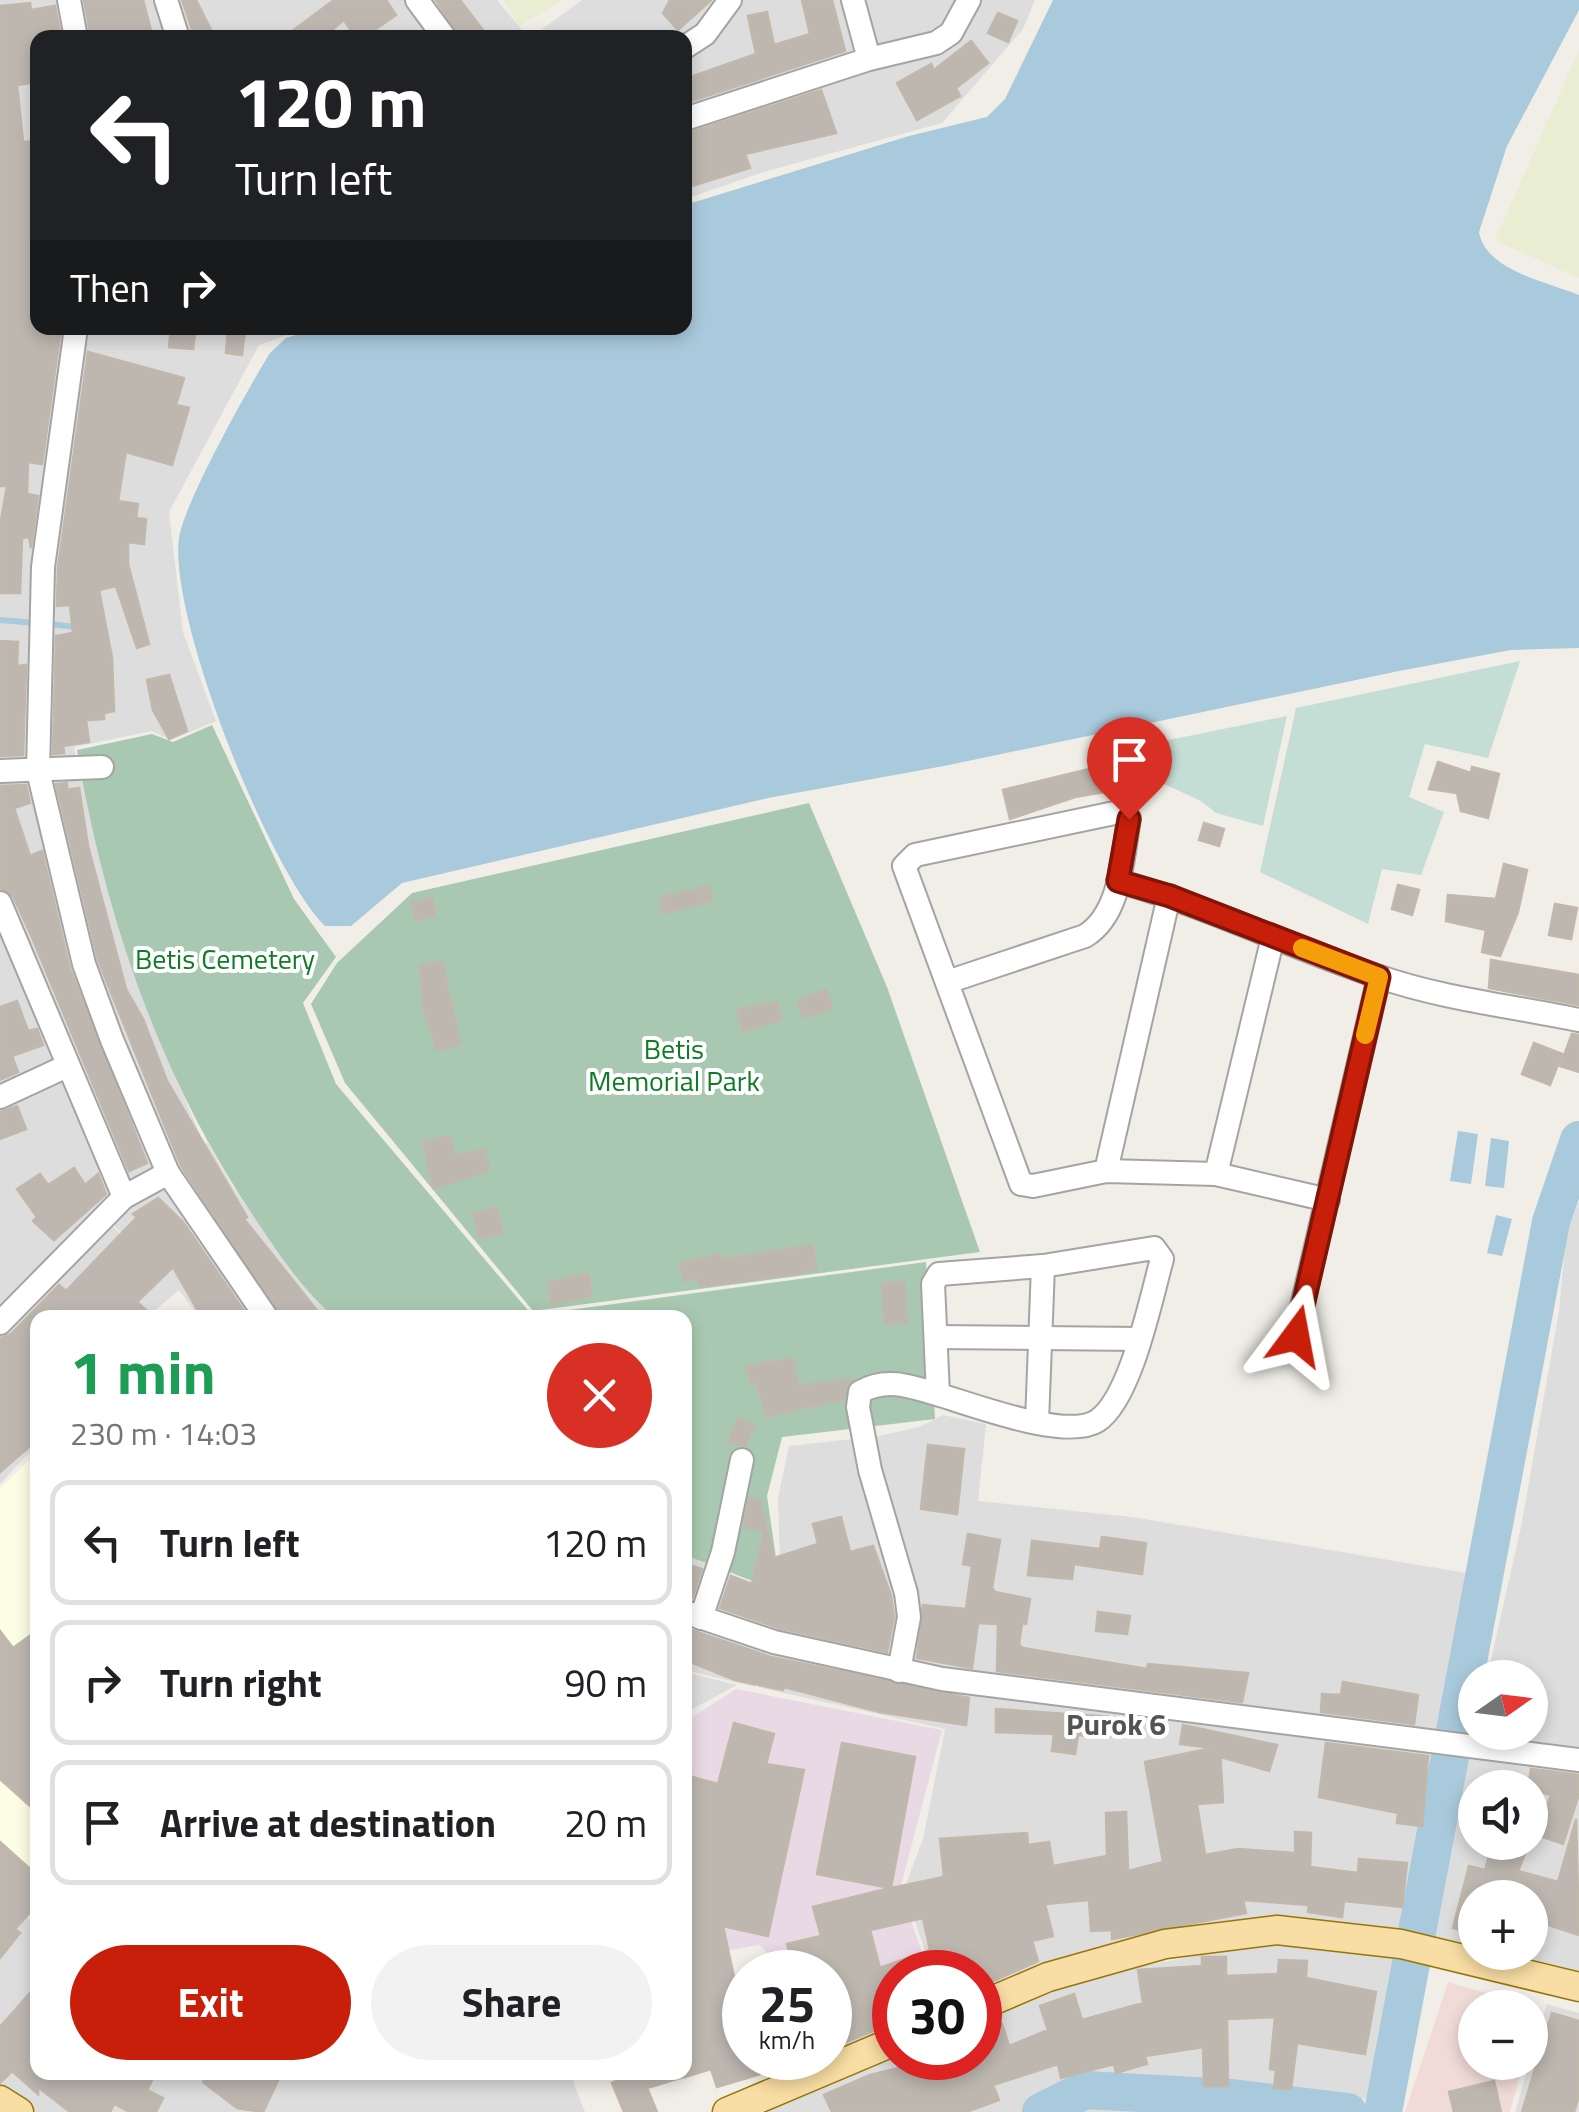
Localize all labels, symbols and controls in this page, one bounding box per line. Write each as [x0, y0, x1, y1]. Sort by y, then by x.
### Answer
text: 120 m [235, 48, 427, 154]
icon: left [70, 70, 200, 200]
text: Turn left [235, 144, 392, 212]
text: Then [70, 259, 150, 317]
icon: right [170, 260, 225, 315]
pin [1087, 717, 1172, 820]
icon: arrive [1102, 732, 1157, 787]
park label: Betis Cemetery [135, 937, 315, 980]
park label: Betis Memorial Park [588, 1027, 760, 1102]
position arrow [1244, 1284, 1348, 1388]
text: 1 min [70, 1326, 216, 1417]
button: close [547, 1343, 652, 1448]
text: 230 m · 14:03 [70, 1409, 257, 1457]
text: Turn left [160, 1514, 300, 1572]
text: 120 m [543, 1514, 647, 1572]
icon: left [75, 1515, 130, 1570]
text: Turn right [160, 1654, 322, 1712]
text: 90 m [564, 1654, 647, 1712]
icon: right [75, 1655, 130, 1710]
north arrow [1458, 1660, 1548, 1750]
map controls [1458, 1660, 1548, 2080]
district label: Purok 6 [1066, 1701, 1166, 1747]
button: sound [1458, 1770, 1548, 1860]
text: Arrive at destination [160, 1794, 496, 1852]
text: 20 m [564, 1794, 647, 1852]
icon: arrive [75, 1795, 130, 1850]
button: + [1458, 1880, 1548, 1970]
button: Exit [70, 1945, 351, 2060]
button: Share [371, 1945, 652, 2060]
speed limit sign: 30 [872, 1950, 1002, 2080]
text: 25 [759, 1965, 815, 2041]
button: − [1458, 1990, 1548, 2080]
text: km/h [759, 2021, 815, 2059]

